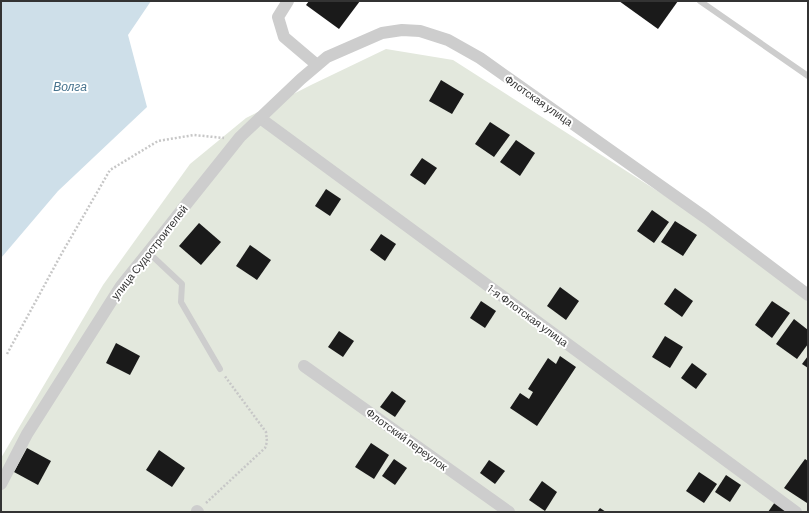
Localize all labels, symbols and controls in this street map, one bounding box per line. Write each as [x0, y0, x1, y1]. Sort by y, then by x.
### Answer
street label: Флотская улица [502, 72, 576, 129]
water label: Волга [53, 79, 87, 93]
street label: улица Судостроителей [108, 202, 190, 302]
street label: 1-я Флотская улица [485, 281, 572, 349]
street label: Флотский переулок [364, 405, 450, 473]

